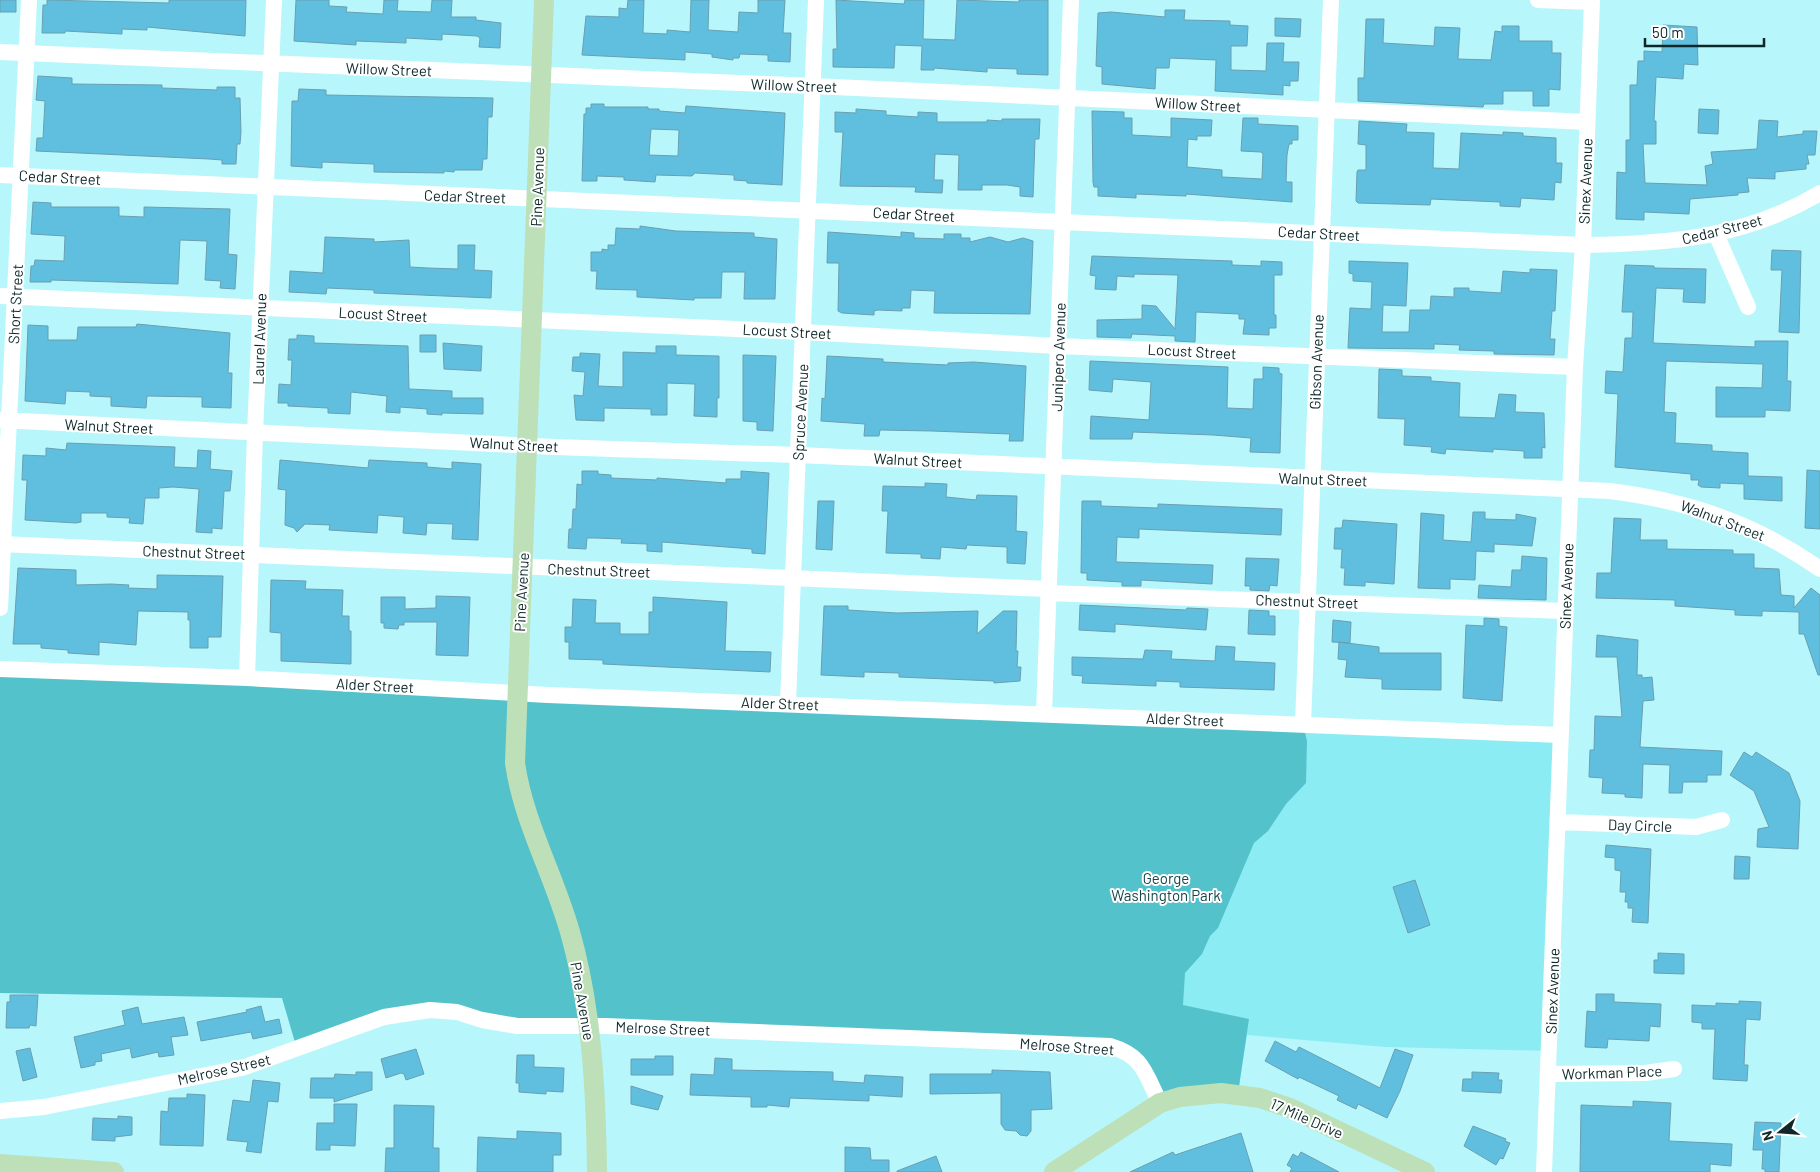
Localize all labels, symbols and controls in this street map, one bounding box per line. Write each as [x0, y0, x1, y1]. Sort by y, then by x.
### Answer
scale bar [1645, 15, 1764, 47]
text: 50 m [1652, 23, 1684, 41]
street label: Willow Street [345, 58, 433, 80]
street label: Willow Street [750, 74, 838, 96]
street label: Willow Street [1154, 93, 1242, 115]
street label: Sinex Avenue [1575, 138, 1595, 224]
street label: Pine Avenue [527, 147, 547, 227]
street label: Cedar Street [18, 166, 102, 188]
street label: Cedar Street [424, 186, 506, 206]
street label: Cedar Street [872, 203, 956, 225]
street label: Cedar Street [1680, 210, 1764, 248]
street label: Cedar Street [1277, 222, 1361, 244]
street label: Short Street [4, 264, 26, 344]
street label: Laurel Avenue [248, 293, 270, 385]
street label: Junipero Avenue [1047, 302, 1069, 412]
street label: Locust Street [338, 303, 428, 325]
street label: Gibson Avenue [1305, 314, 1327, 410]
street label: Locust Street [742, 320, 832, 342]
street label: Locust Street [1147, 340, 1237, 362]
street label: Spruce Avenue [788, 363, 812, 461]
street label: Walnut Street [64, 415, 154, 437]
street label: Walnut Street [469, 433, 559, 455]
street label: Walnut Street [873, 449, 963, 471]
street label: Walnut Street [1278, 468, 1368, 490]
street label: Walnut Street [1678, 496, 1768, 544]
street label: Chestnut Street [142, 541, 246, 563]
street label: Sinex Avenue [1556, 543, 1576, 629]
street label: Pine Avenue [510, 552, 532, 632]
street label: Chestnut Street [547, 559, 651, 581]
street label: Chestnut Street [1255, 590, 1359, 612]
street label: Alder Street [336, 674, 414, 696]
street label: Alder Street [741, 693, 819, 713]
street label: Alder Street [1146, 709, 1224, 729]
street label: Day Circle [1608, 815, 1672, 835]
park label: George Washington Park [1111, 869, 1221, 904]
street label: Sinex Avenue [1542, 948, 1562, 1034]
street label: Pine Avenue [567, 960, 599, 1042]
street label: Melrose Street [615, 1017, 711, 1039]
street label: Melrose Street [1019, 1034, 1115, 1058]
street label: Melrose Street [176, 1050, 272, 1088]
street label: Workman Place [1561, 1061, 1663, 1083]
street label: 17 Mile Drive [1268, 1094, 1346, 1142]
north arrow [1755, 1107, 1805, 1157]
text: N [1758, 1129, 1777, 1143]

